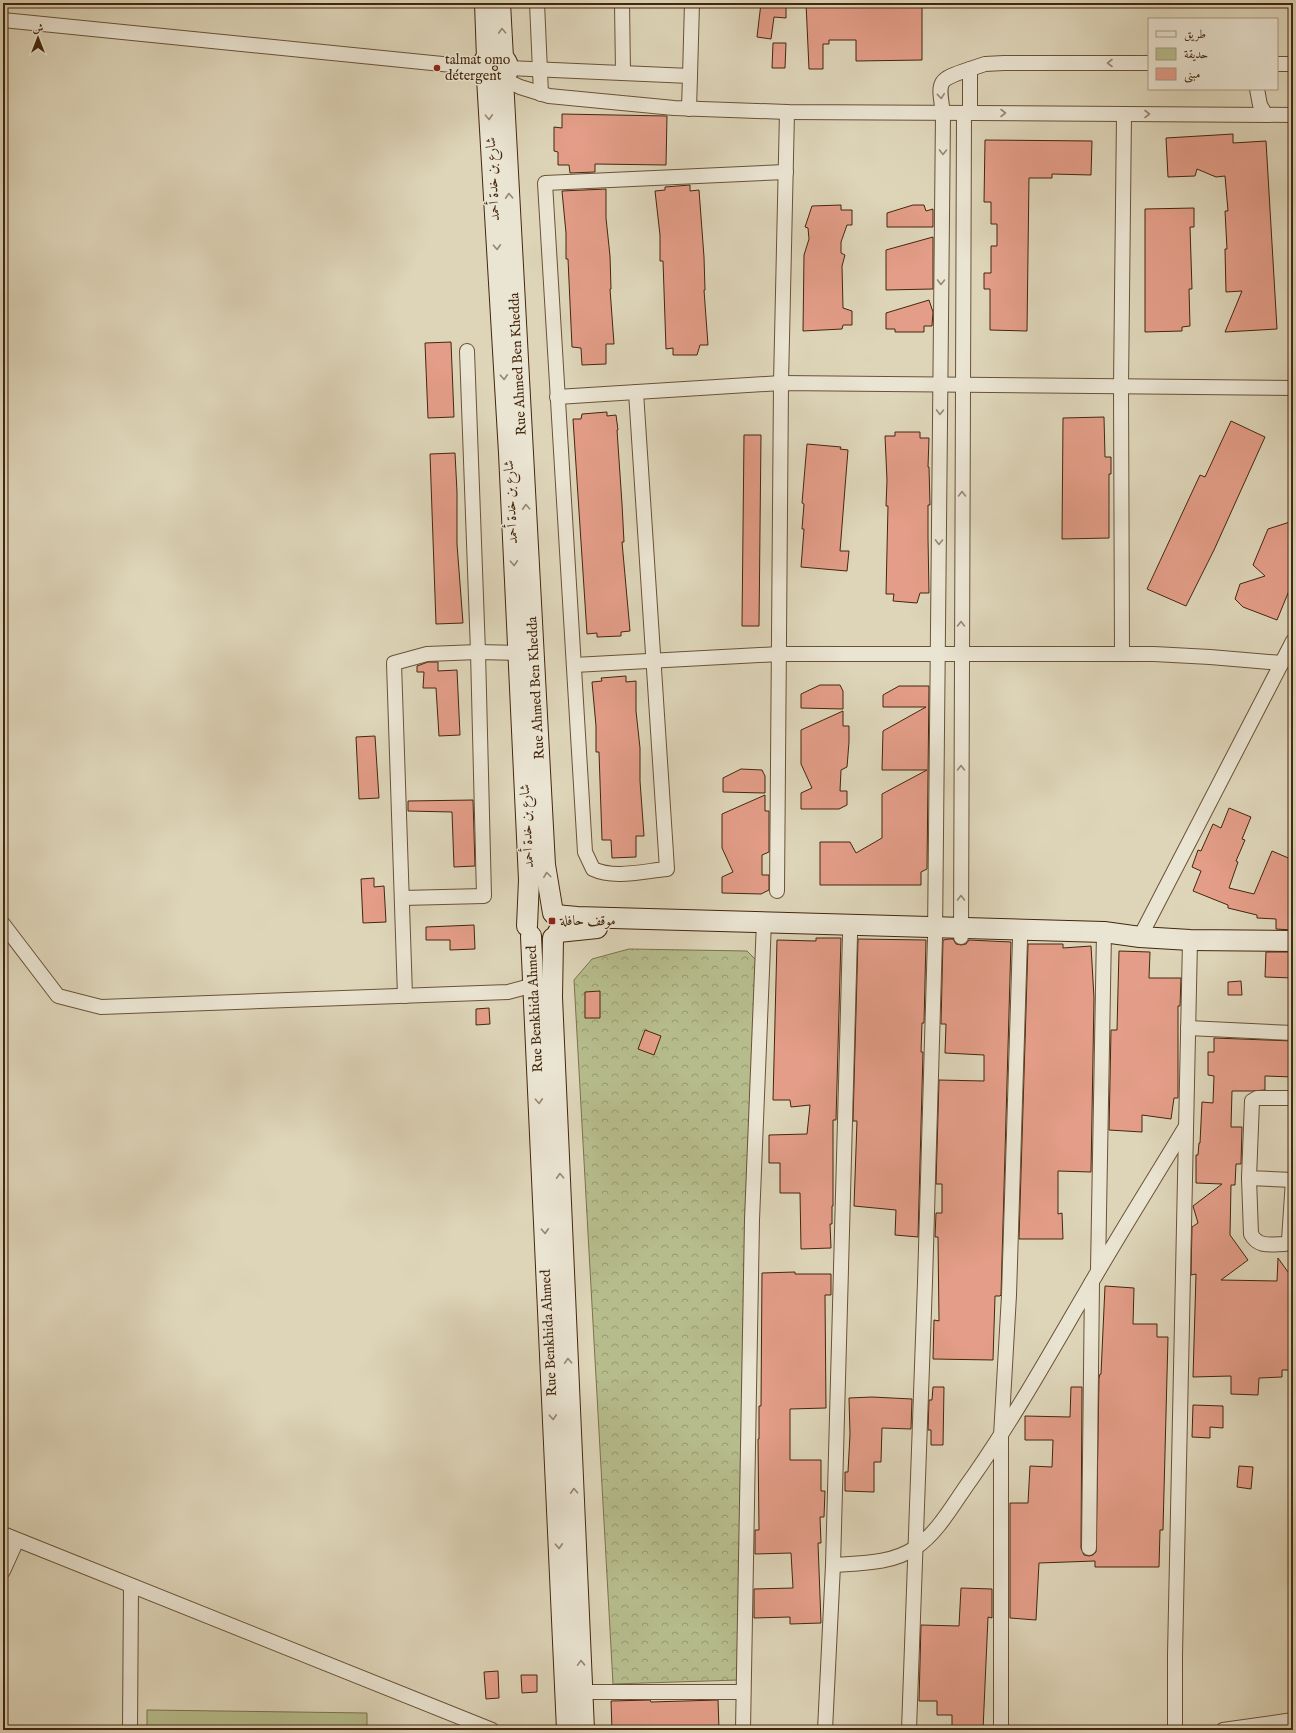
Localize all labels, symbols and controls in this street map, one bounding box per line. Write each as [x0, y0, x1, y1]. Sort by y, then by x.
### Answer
north arrow [18, 18, 58, 58]
legend [1148, 18, 1278, 90]
text: ش [33, 22, 44, 36]
text: طريق [1184, 27, 1206, 42]
one-way arrow [497, 28, 506, 34]
text: حديقة [1184, 47, 1208, 62]
place label: talmat omo détergent [445, 51, 511, 85]
one-way arrow [1107, 59, 1113, 67]
marker: talmat omo détergent [432, 63, 442, 73]
text: مبنى [1184, 67, 1200, 83]
one-way arrow [936, 93, 945, 99]
one-way arrow [1000, 109, 1006, 117]
one-way arrow [1144, 110, 1150, 119]
one-way arrow [485, 114, 493, 120]
street label: شارع بن خدة أحمد [480, 136, 506, 222]
one-way arrow [939, 149, 947, 155]
one-way arrow [505, 193, 513, 199]
one-way arrow [492, 244, 501, 250]
one-way arrow [937, 279, 945, 285]
street label: Rue Ahmed Ben Khedda [505, 291, 531, 436]
one-way arrow [500, 374, 509, 380]
one-way arrow [936, 409, 944, 415]
street label: شارع بن خدة أحمد [498, 459, 524, 545]
one-way arrow [958, 491, 966, 497]
one-way arrow [521, 504, 530, 510]
one-way arrow [935, 539, 943, 545]
one-way arrow [509, 560, 518, 566]
street label: Rue Ahmed Ben Khedda [523, 615, 549, 760]
one-way arrow [957, 621, 965, 627]
one-way arrow [957, 765, 965, 771]
street label: شارع بن خدة أحمد [514, 783, 540, 869]
one-way arrow [543, 872, 552, 878]
one-way arrow [956, 895, 965, 901]
place label: موقف حافلة [559, 912, 616, 930]
marker: موقف حافلة [547, 916, 557, 926]
street label: Rue Benkhida Ahmed [523, 944, 547, 1073]
one-way arrow [535, 1098, 543, 1104]
one-way arrow [556, 1173, 564, 1179]
one-way arrow [540, 1228, 549, 1234]
street label: Rue Benkhida Ahmed [537, 1268, 561, 1397]
one-way arrow [564, 1358, 572, 1364]
one-way arrow [549, 1414, 557, 1420]
one-way arrow [569, 1488, 578, 1494]
one-way arrow [554, 1543, 563, 1549]
one-way arrow [577, 1660, 585, 1666]

